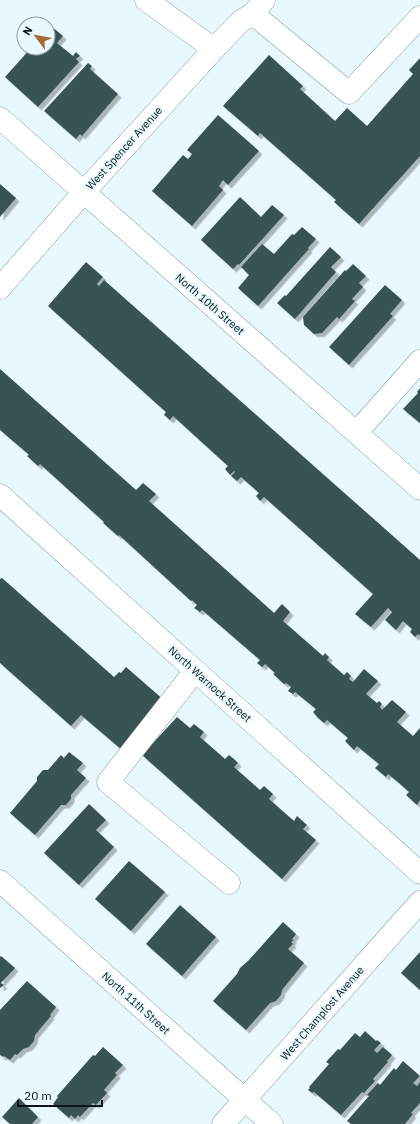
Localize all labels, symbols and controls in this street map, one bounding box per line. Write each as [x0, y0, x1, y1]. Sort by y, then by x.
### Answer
north arrow [16, 16, 56, 56]
text: N [19, 24, 36, 38]
street label: West Spencer Avenue [83, 103, 165, 193]
street label: North 10th Street [173, 270, 247, 338]
street label: North Warnock Street [166, 643, 254, 725]
street label: West Champlost Avenue [277, 963, 367, 1063]
street label: North 11th Street [99, 969, 173, 1037]
scale bar [18, 1082, 102, 1108]
text: 20 m [24, 1088, 52, 1103]

